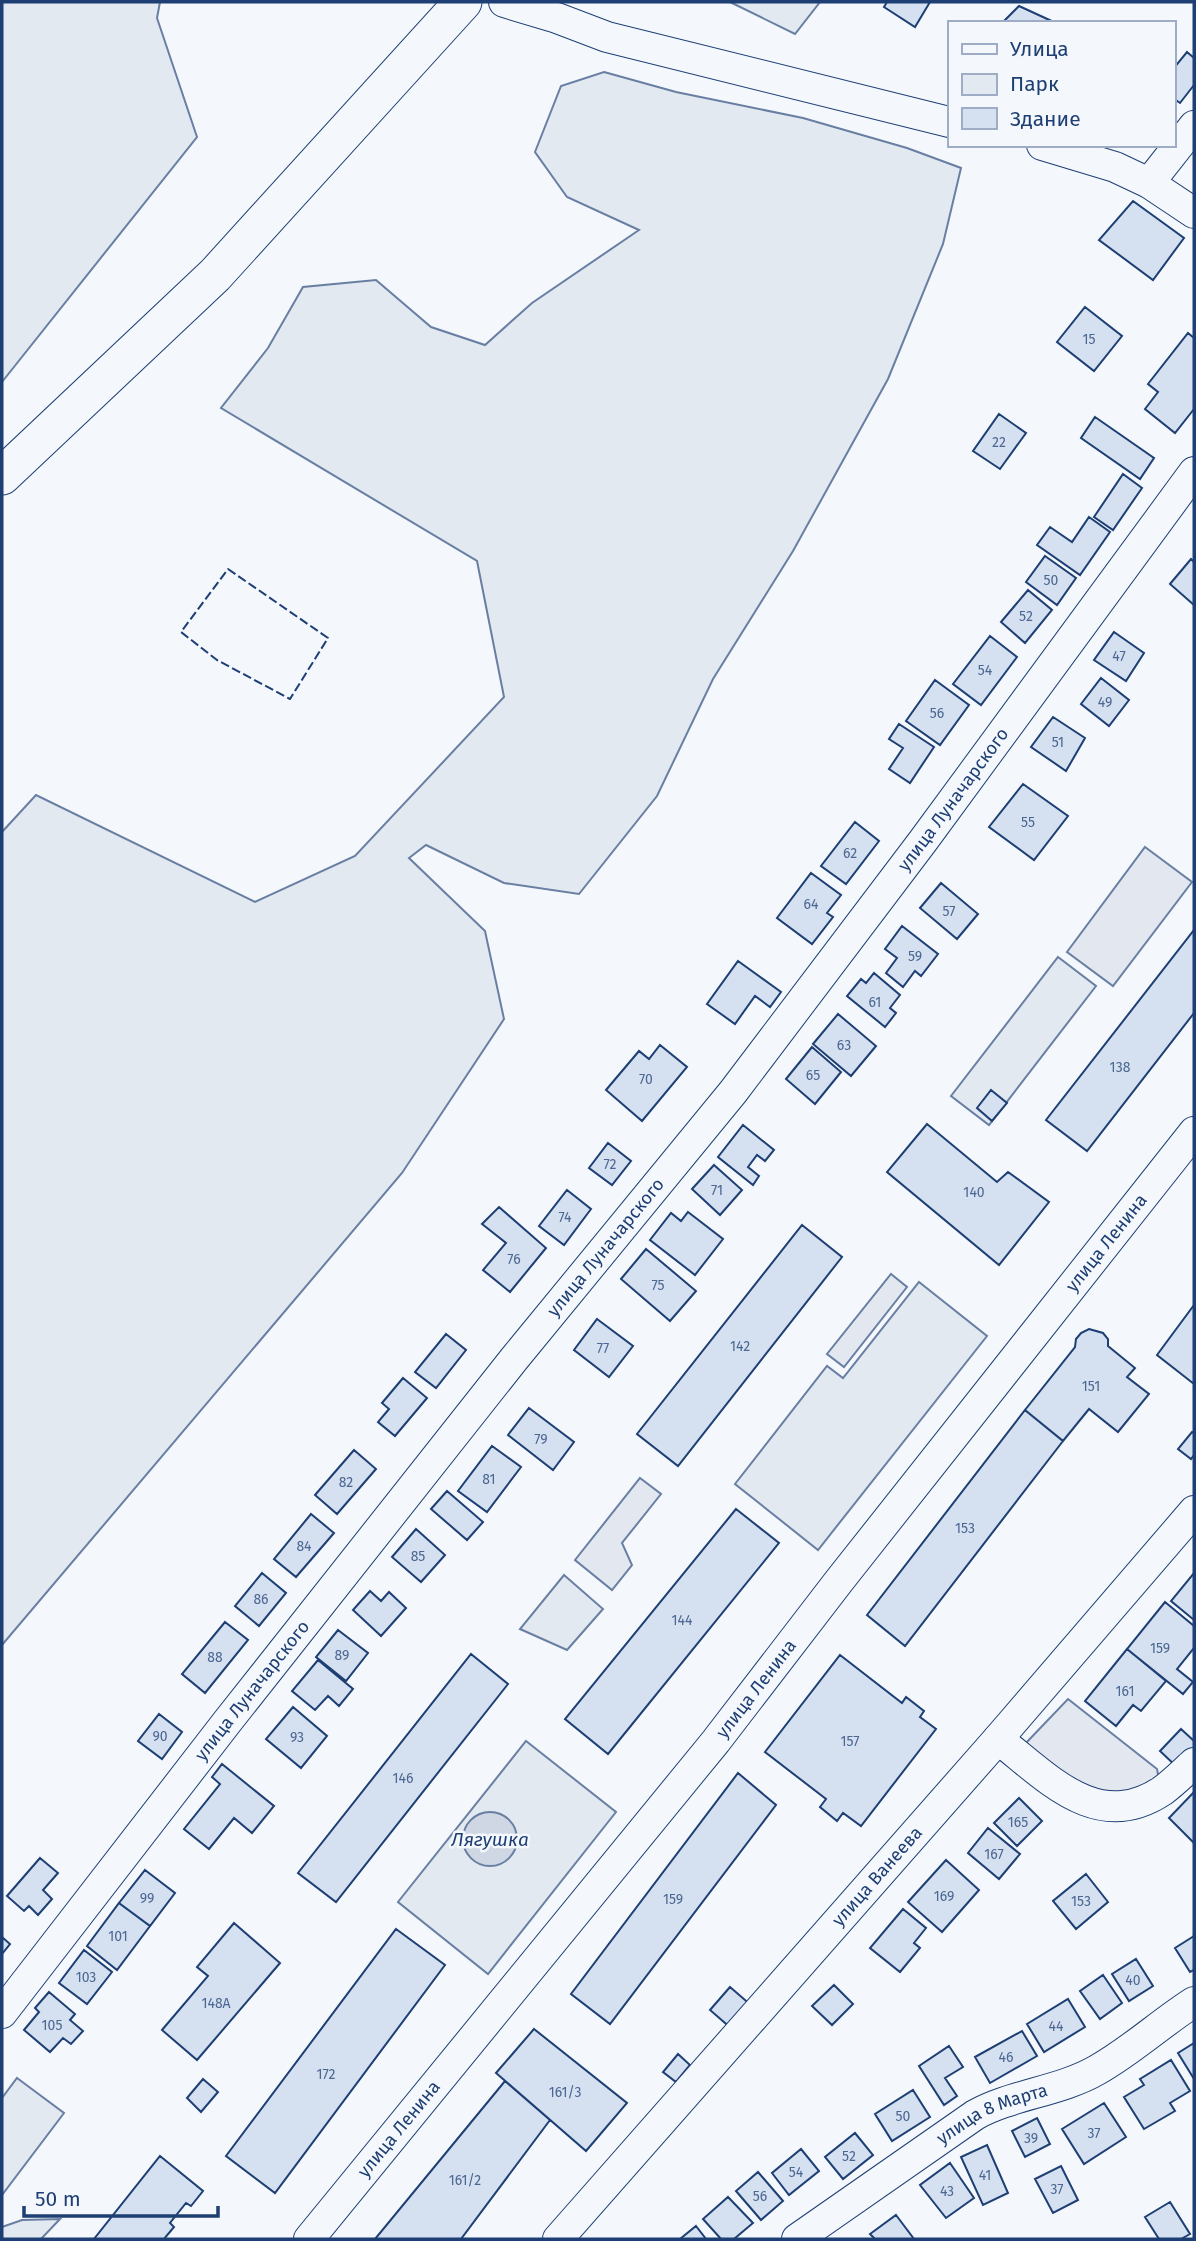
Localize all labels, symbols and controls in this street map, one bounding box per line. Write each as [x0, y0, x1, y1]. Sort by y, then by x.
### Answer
legend [948, 21, 1175, 147]
text: Улица [1010, 36, 1069, 62]
text: Парк [1010, 71, 1059, 97]
text: Здание [1010, 106, 1081, 132]
house number: 15 [1082, 331, 1096, 348]
house number: 22 [992, 434, 1006, 451]
house number: 50 [1044, 572, 1059, 589]
house number: 52 [1019, 608, 1033, 625]
house number: 47 [1112, 648, 1126, 665]
house number: 54 [978, 662, 993, 679]
house number: 49 [1098, 694, 1112, 711]
house number: 56 [930, 705, 944, 722]
street label: улица Луначарского [893, 724, 1013, 876]
house number: 51 [1052, 734, 1064, 751]
house number: 55 [1021, 814, 1035, 831]
house number: 62 [843, 845, 857, 862]
house number: 64 [804, 896, 819, 913]
house number: 57 [943, 903, 955, 920]
house number: 59 [908, 948, 922, 965]
house number: 61 [869, 994, 881, 1011]
house number: 63 [837, 1037, 851, 1054]
house number: 138 [1110, 1059, 1131, 1076]
house number: 65 [806, 1067, 820, 1084]
house number: 70 [639, 1071, 653, 1088]
house number: 72 [604, 1156, 617, 1173]
street label: улица Луначарского [542, 1174, 669, 1321]
house number: 71 [711, 1182, 723, 1199]
house number: 140 [963, 1184, 985, 1201]
street label: улица Ленина [1061, 1190, 1152, 1296]
house number: 74 [558, 1209, 572, 1226]
house number: 76 [507, 1251, 521, 1268]
house number: 75 [651, 1277, 665, 1294]
house number: 142 [730, 1338, 750, 1355]
house number: 77 [597, 1340, 609, 1357]
house number: 151 [1082, 1378, 1100, 1395]
house number: 79 [534, 1431, 548, 1448]
house number: 81 [482, 1471, 496, 1488]
house number: 82 [339, 1474, 353, 1491]
house number: 153 [955, 1520, 975, 1537]
house number: 84 [296, 1538, 312, 1555]
house number: 85 [411, 1548, 425, 1565]
house number: 86 [253, 1591, 269, 1608]
house number: 144 [672, 1612, 693, 1629]
street label: улица Луначарского [190, 1616, 314, 1765]
street label: улица Ленина [711, 1635, 801, 1743]
house number: 159 [1150, 1640, 1170, 1657]
house number: 89 [335, 1647, 349, 1664]
house number: 88 [207, 1649, 223, 1666]
house number: 161 [1116, 1683, 1134, 1700]
house number: 90 [152, 1728, 168, 1745]
house number: 93 [290, 1729, 304, 1746]
house number: 157 [841, 1733, 859, 1750]
house number: 146 [393, 1770, 413, 1787]
house number: 165 [1008, 1814, 1028, 1831]
street label: улица Ванеева [827, 1822, 927, 1931]
water label: Лягушка [450, 1828, 529, 1851]
house number: 167 [984, 1846, 1004, 1863]
house number: 169 [934, 1888, 954, 1905]
house number: 99 [140, 1890, 154, 1907]
house number: 159 [663, 1891, 683, 1908]
house number: 153 [1071, 1893, 1091, 1910]
house number: 101 [108, 1928, 128, 1945]
house number: 103 [76, 1969, 96, 1986]
house number: 40 [1125, 1972, 1141, 1989]
house number: 148А [201, 1995, 231, 2012]
house number: 105 [42, 2017, 62, 2034]
house number: 44 [1049, 2018, 1064, 2035]
house number: 46 [999, 2049, 1013, 2066]
house number: 172 [317, 2066, 336, 2083]
street label: улица Ленина [353, 2076, 445, 2182]
street label: улица 8 Марта [932, 2079, 1050, 2149]
house number: 161/3 [549, 2084, 581, 2101]
house number: 50 [896, 2108, 911, 2125]
house number: 37 [1087, 2125, 1101, 2142]
house number: 39 [1024, 2130, 1038, 2147]
house number: 52 [842, 2148, 856, 2165]
house number: 54 [789, 2164, 804, 2181]
house number: 41 [979, 2167, 991, 2184]
house number: 161/2 [449, 2172, 481, 2189]
scale bar [24, 2174, 219, 2218]
house number: 37 [1050, 2181, 1064, 2198]
house number: 43 [940, 2183, 954, 2200]
text: 50 m [35, 2186, 81, 2212]
house number: 56 [753, 2188, 767, 2205]

